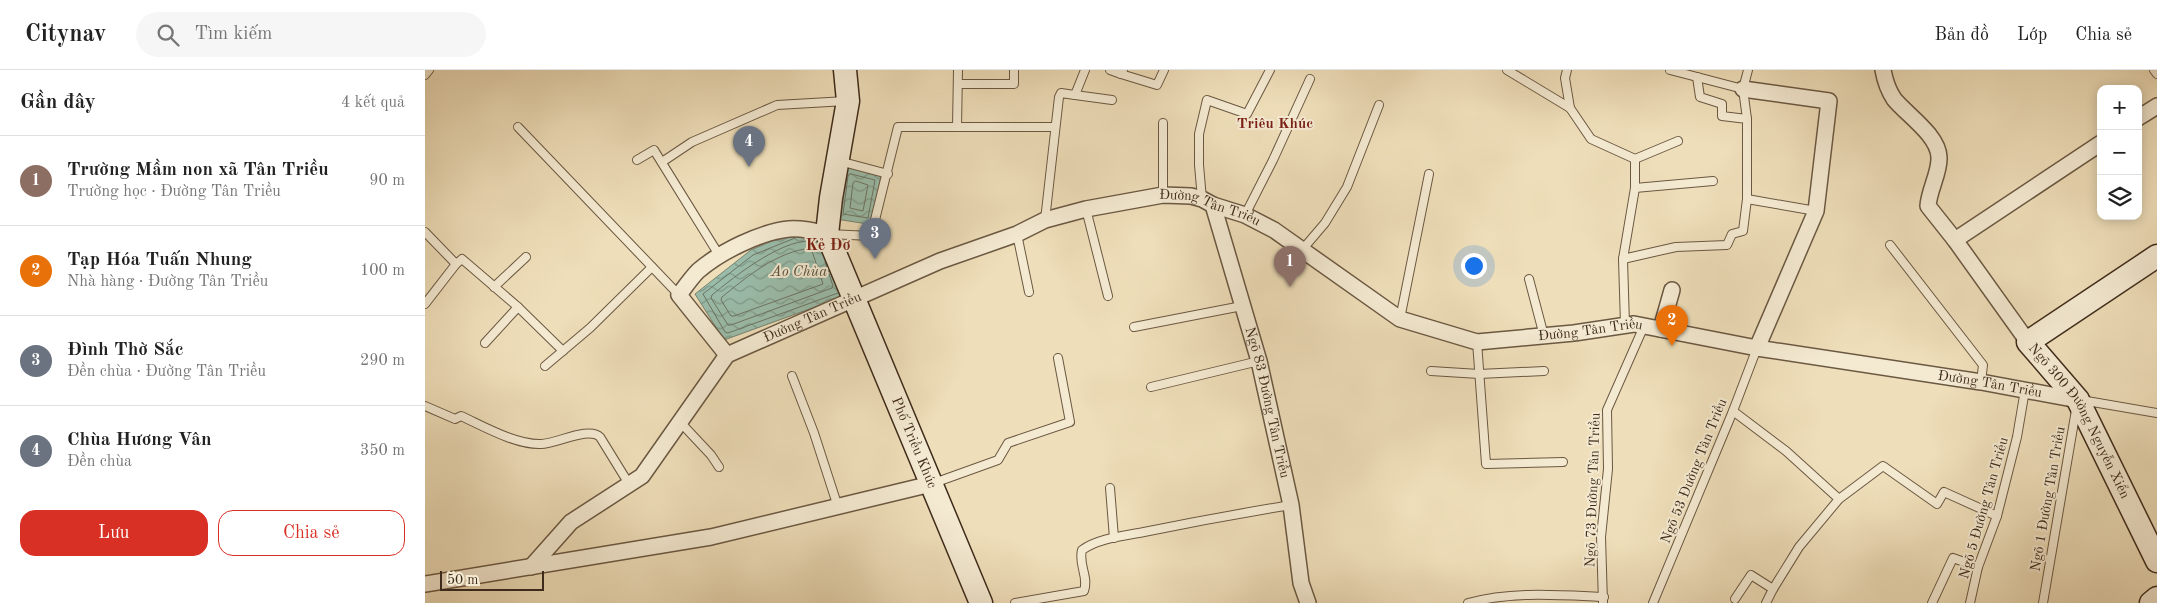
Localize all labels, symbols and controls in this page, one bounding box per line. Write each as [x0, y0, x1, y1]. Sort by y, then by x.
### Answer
search box [136, 12, 486, 57]
icon: search [154, 21, 182, 49]
text: Citynav [25, 23, 106, 47]
text: Tìm kiếm [194, 25, 272, 44]
text: Bản đồ [1935, 26, 1989, 44]
text: Lớp [2017, 26, 2047, 44]
text: Chia sẻ [2075, 26, 2132, 44]
map controls [2097, 85, 2142, 220]
button: + [2097, 85, 2142, 130]
text: Gần đây [20, 92, 96, 113]
text: 4 kết quả [341, 95, 405, 111]
district label: Triêu Khúc [1237, 117, 1313, 132]
pin: 4 [733, 126, 765, 167]
button: − [2097, 130, 2142, 175]
text: Trường Mầm non xã Tân Triều [67, 161, 329, 180]
text: 1 [31, 173, 41, 189]
text: 90 m [369, 173, 405, 189]
button: layers [2097, 175, 2142, 220]
text: Trường học · Đường Tân Triều [67, 184, 281, 200]
street label: Đường Tân Triều [1159, 188, 1263, 229]
pin: 3 [859, 218, 891, 259]
district label: Kẻ Đơ [806, 238, 851, 254]
pin: 1 [1274, 246, 1306, 287]
text: Tạp Hóa Tuấn Nhung [67, 251, 252, 270]
your location [1461, 253, 1487, 279]
text: 2 [31, 263, 41, 279]
text: 100 m [360, 263, 405, 279]
water label: Ao Chùa [770, 265, 827, 280]
text: Nhà hàng · Đường Tân Triều [67, 274, 268, 290]
street label: Đường Tân Triều [761, 289, 864, 345]
pin: 2 [1656, 305, 1688, 346]
street label: Đường Tân Triều [1537, 315, 1645, 343]
street label: Ngõ 83 Đường Tân Triều [1242, 325, 1292, 480]
text: Đình Thờ Sắc [67, 341, 184, 360]
street label: Ngõ 300 Đường Nguyễn Xiển [2026, 341, 2132, 501]
text: 3 [31, 353, 41, 369]
text: 290 m [360, 353, 405, 369]
text: Đền chùa · Đường Tân Triều [67, 364, 266, 380]
street label: Đường Tân Triều [1937, 369, 2044, 400]
street label: Phố Triều Khúc [889, 395, 939, 490]
street label: Ngõ 53 Đường Tân Triều [1657, 395, 1730, 545]
street label: Ngõ 73 Đường Tân Triều [1581, 412, 1603, 568]
street label: Ngõ 1 Đường Tân Triều [2026, 425, 2068, 572]
text: Chùa Hương Vân [67, 431, 212, 450]
street label: Ngõ 5 Đường Tân Triều [1955, 434, 2011, 580]
text: 4 [31, 443, 41, 459]
text: 350 m [360, 443, 405, 459]
text: Đền chùa [67, 454, 132, 470]
button: Lưu [20, 510, 208, 556]
button: Chia sẻ [218, 510, 405, 556]
scale bar [440, 568, 544, 591]
text: 50 m [447, 573, 478, 587]

